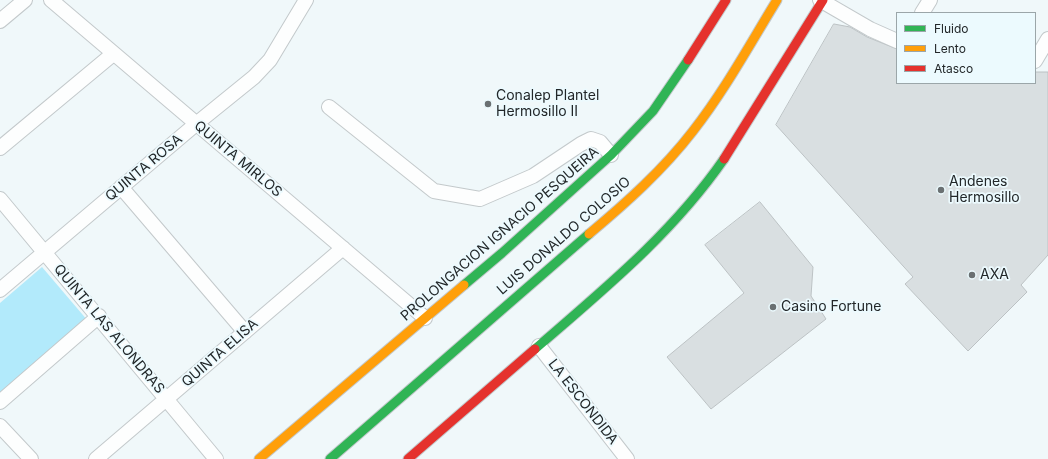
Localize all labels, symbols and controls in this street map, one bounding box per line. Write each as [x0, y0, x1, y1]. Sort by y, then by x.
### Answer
legend [896, 12, 1036, 84]
text: Fluido [934, 21, 969, 36]
text: Lento [934, 41, 966, 56]
text: Atasco [934, 61, 973, 76]
place label: Conalep Plantel Hermosillo II [496, 88, 599, 120]
marker: Conalep Plantel Hermosillo II [483, 99, 493, 109]
street label: QUINTA MIRLOS [191, 117, 285, 201]
street label: QUINTA ROSA [102, 131, 186, 205]
street label: PROLONGACION IGNACIO PESQUEIRA [398, 143, 602, 325]
street label: LUIS DONALDO COLOSIO [494, 173, 634, 299]
place label: Andenes Hermosillo [949, 174, 1020, 206]
marker: Andenes Hermosillo [936, 185, 946, 195]
street label: QUINTA LAS ALONDRAS [50, 261, 168, 397]
place label: AXA [980, 267, 1009, 283]
marker: AXA [967, 270, 977, 280]
place label: Casino Fortune [781, 299, 881, 315]
marker: Casino Fortune [768, 302, 778, 312]
street label: QUINTA ELISA [178, 315, 262, 391]
street label: LA ESCONDIDA [545, 356, 621, 448]

